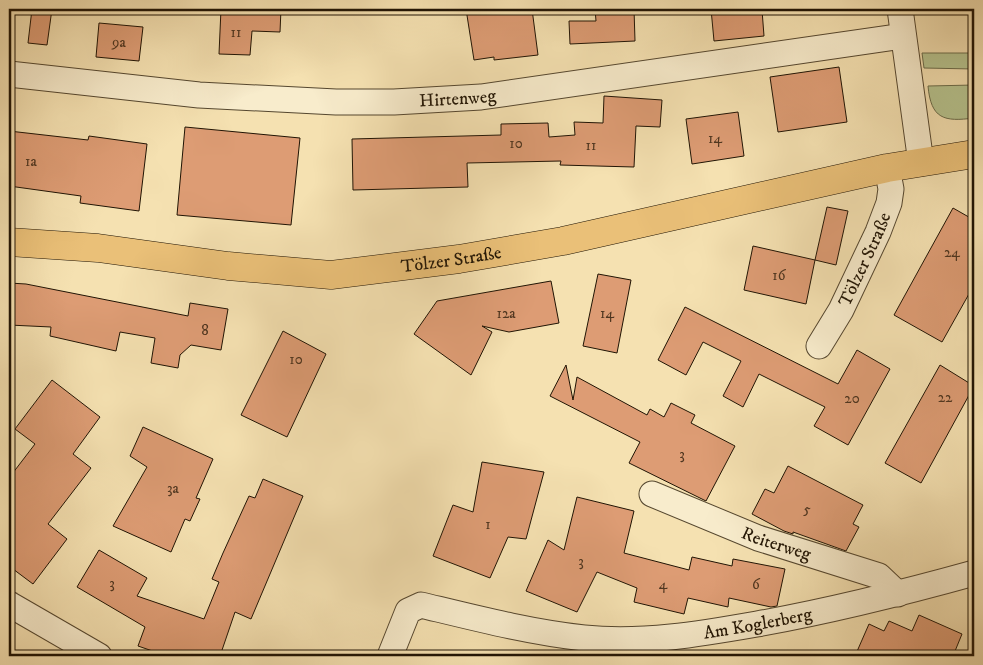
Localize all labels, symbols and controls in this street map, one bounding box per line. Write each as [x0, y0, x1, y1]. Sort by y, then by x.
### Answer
house number: 11 [230, 23, 242, 42]
house number: 9a [111, 33, 127, 52]
street label: Hirtenweg [419, 85, 498, 113]
house number: 14 [708, 129, 722, 148]
house number: 10 [509, 134, 523, 153]
house number: 11 [585, 136, 597, 155]
house number: 1a [25, 152, 38, 171]
street label: Tölzer Straße [834, 210, 896, 310]
street label: Tölzer Straße [400, 242, 503, 278]
house number: 24 [944, 243, 960, 262]
house number: 16 [772, 266, 787, 285]
house number: 12a [496, 304, 516, 323]
house number: 14 [600, 304, 614, 323]
house number: 8 [201, 321, 209, 340]
house number: 10 [289, 350, 303, 369]
house number: 22 [938, 388, 953, 407]
house number: 20 [844, 389, 860, 408]
house number: 3 [679, 445, 685, 464]
house number: 3a [167, 479, 180, 498]
house number: 5 [803, 500, 811, 519]
house number: 1 [485, 515, 491, 534]
street label: Reiterweg [738, 522, 814, 566]
house number: 3 [578, 552, 584, 571]
house number: 3 [109, 574, 115, 593]
house number: 4 [659, 575, 668, 594]
house number: 6 [752, 575, 761, 594]
street label: Am Koglerberg [702, 604, 814, 645]

